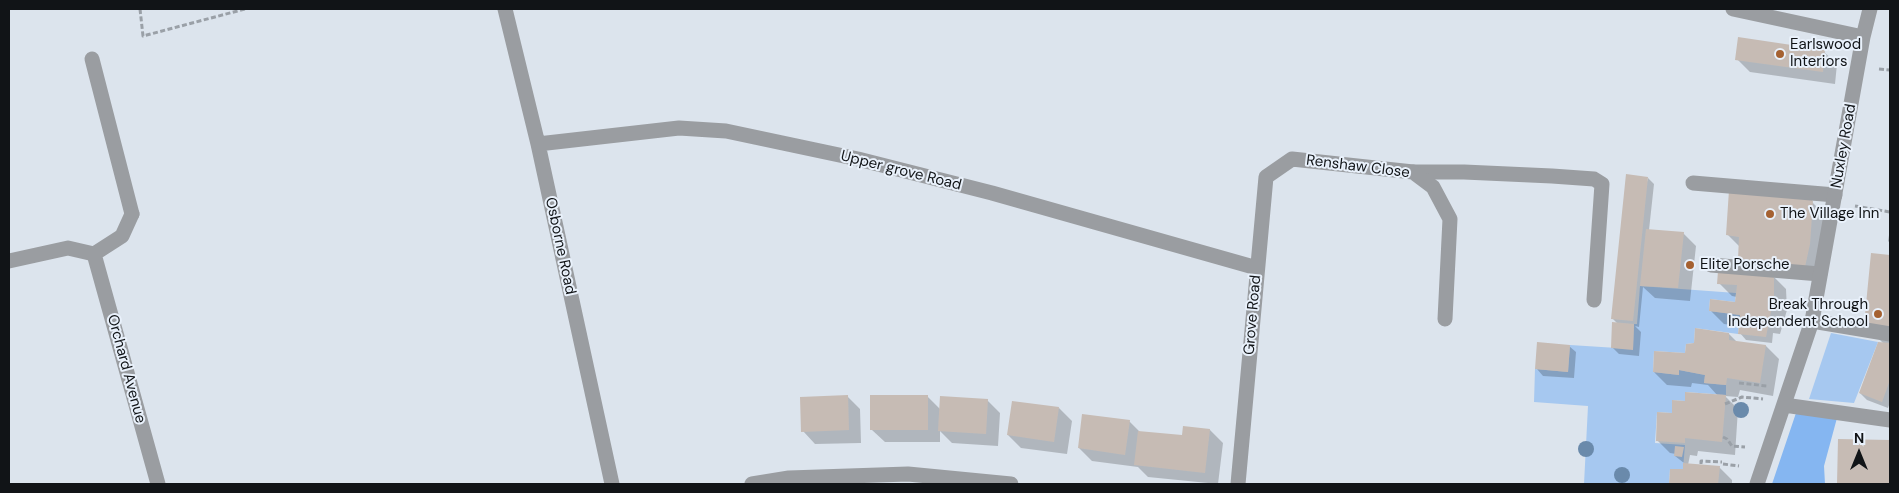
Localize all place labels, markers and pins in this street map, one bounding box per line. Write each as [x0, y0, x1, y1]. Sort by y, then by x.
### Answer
place label: Earlswood Interiors [1790, 36, 1861, 71]
marker: Earlswood Interiors [1774, 48, 1786, 60]
place label: The Village Inn [1780, 205, 1879, 223]
marker: The Village Inn [1764, 208, 1776, 220]
place label: Elite Porsche [1700, 256, 1790, 274]
marker: Elite Porsche [1684, 259, 1696, 271]
place label: Break Through Independent School [1728, 296, 1868, 331]
marker: Break Through Independent School [1872, 308, 1884, 320]

